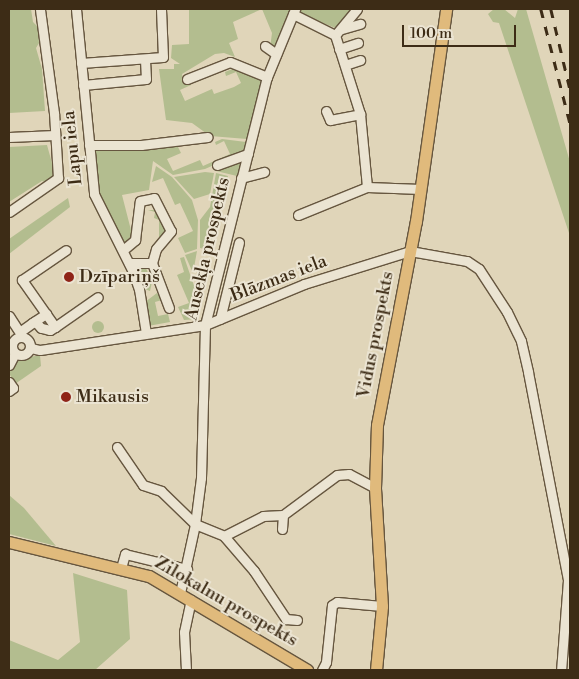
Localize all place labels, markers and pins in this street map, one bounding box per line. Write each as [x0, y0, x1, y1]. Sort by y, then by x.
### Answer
place label: Dzīpariņš [79, 266, 160, 288]
marker: Dzīpariņš [63, 271, 75, 283]
place label: Mikausis [76, 386, 149, 408]
marker: Mikausis [60, 391, 72, 403]

